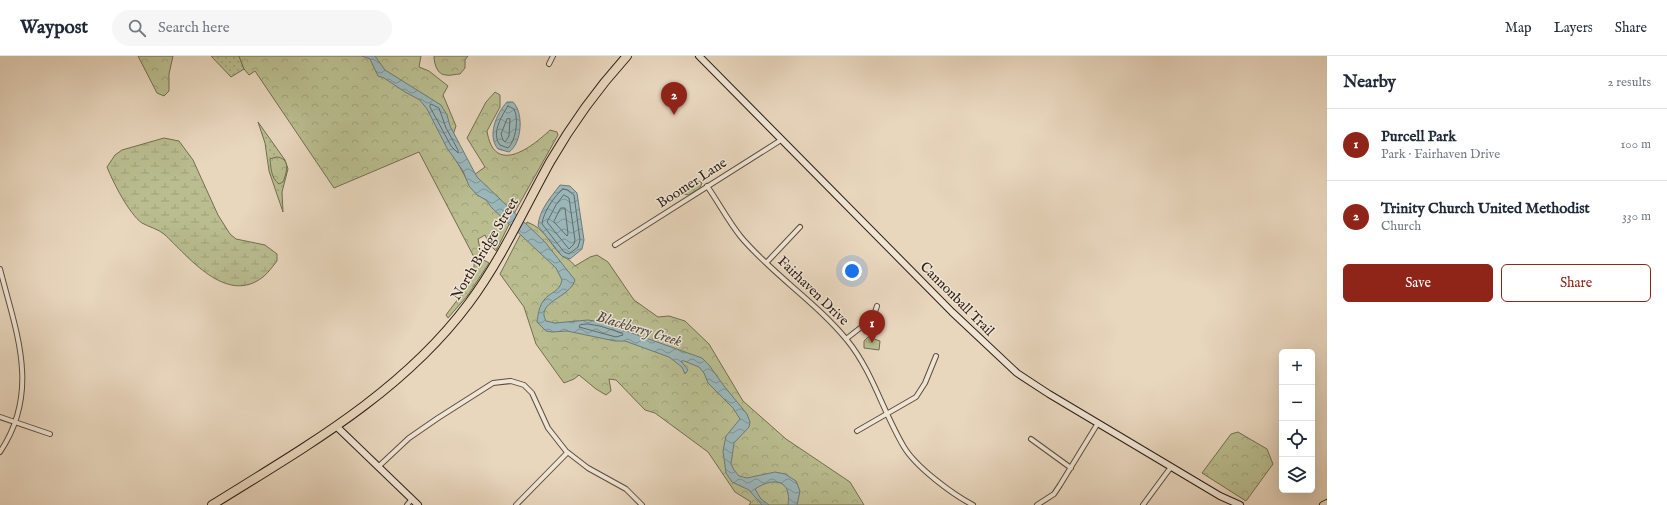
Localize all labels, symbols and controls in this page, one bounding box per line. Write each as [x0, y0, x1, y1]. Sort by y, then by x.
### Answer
search box [112, 10, 392, 46]
text: Waypost [20, 16, 88, 40]
icon: search [126, 17, 148, 39]
text: Search here [158, 18, 230, 37]
text: Map [1505, 19, 1532, 37]
text: Layers [1554, 19, 1593, 37]
text: Share [1615, 19, 1647, 37]
text: Nearby [1343, 72, 1396, 93]
text: 2 results [1607, 74, 1651, 91]
pin: 2 [661, 82, 687, 115]
text: Purcell Park [1381, 127, 1456, 146]
text: 1 [1354, 136, 1358, 153]
text: 100 m [1621, 136, 1651, 153]
text: Park · Fairhaven Drive [1381, 146, 1500, 163]
street label: Boomer Lane [654, 153, 731, 212]
street label: North Bridge Street [447, 194, 523, 304]
text: Trinity Church United Methodist [1381, 199, 1590, 218]
text: 2 [1353, 208, 1359, 225]
text: 330 m [1622, 208, 1651, 225]
text: Church [1381, 218, 1421, 235]
street label: Fairhaven Drive [773, 252, 853, 330]
street label: Cannonball Trail [916, 258, 998, 340]
your location [842, 261, 862, 281]
button: Save [1343, 264, 1493, 302]
button: Share [1501, 264, 1651, 302]
water label: Blackberry Creek [594, 307, 684, 351]
pin: 1 [859, 310, 885, 343]
map controls [1279, 349, 1315, 493]
button: + [1279, 349, 1315, 385]
button: − [1279, 385, 1315, 421]
button: locate [1279, 421, 1315, 457]
button: layers [1279, 457, 1315, 493]

